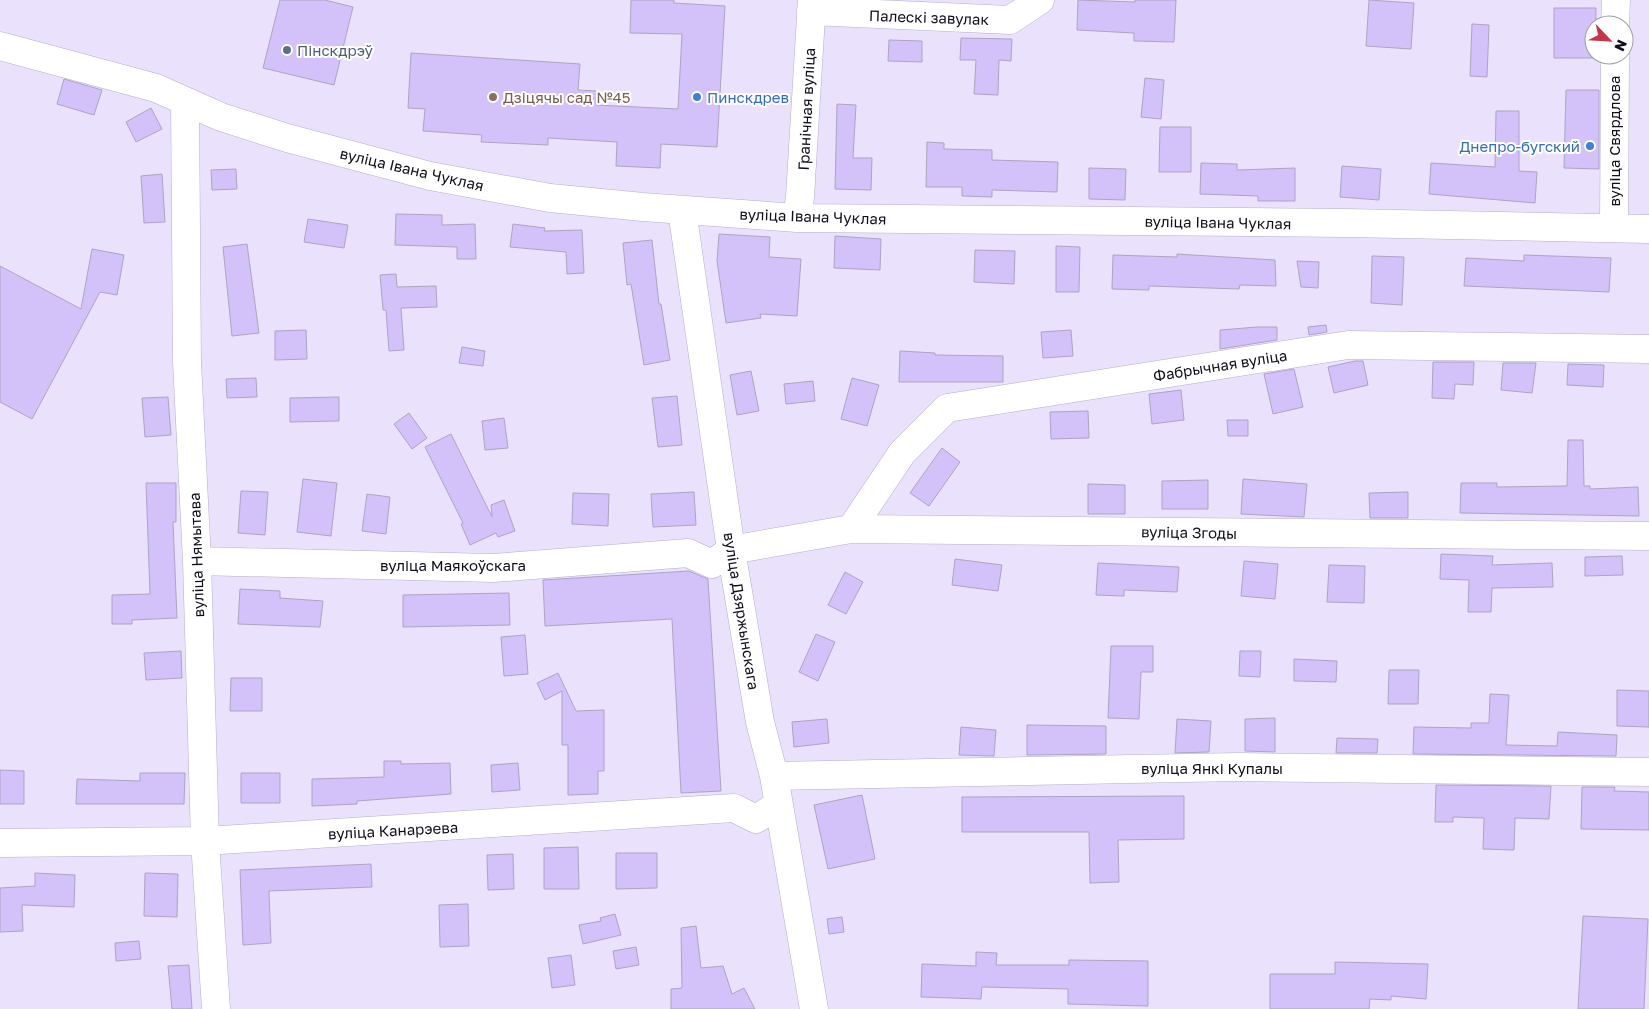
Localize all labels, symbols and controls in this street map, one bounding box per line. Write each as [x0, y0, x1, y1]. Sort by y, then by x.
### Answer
street label: Палескі завулак [869, 6, 990, 28]
north arrow [1584, 15, 1634, 65]
text: N [1611, 37, 1631, 54]
place label: Пінскдрэў [297, 41, 374, 59]
marker: Пінскдрэў [281, 44, 293, 56]
street label: Гранічная вуліца [794, 47, 818, 171]
street label: вуліца Свярдлова [1605, 75, 1623, 207]
place label: Дзіцячы сад №45 [503, 88, 630, 106]
place label: Пинскдрев [707, 88, 789, 106]
marker: Дзіцячы сад №45 [487, 91, 499, 103]
marker: Пинскдрев [691, 91, 703, 103]
place label: Днепро-бугский [1459, 137, 1580, 155]
marker: Днепро-бугский [1584, 140, 1596, 152]
street label: вуліца Івана Чуклая [338, 144, 486, 194]
street label: вуліца Івана Чуклая [739, 204, 887, 228]
street label: вуліца Івана Чуклая [1144, 212, 1292, 232]
street label: Фабрычная вуліца [1152, 345, 1288, 385]
street label: вуліца Нямытава [185, 492, 207, 618]
street label: вуліца Згоды [1141, 522, 1237, 542]
street label: вуліца Дзяржынскага [721, 531, 763, 691]
street label: вуліца Маякоўскага [380, 556, 526, 574]
street label: вуліца Янкі Купалы [1141, 759, 1283, 777]
street label: вуліца Канарэева [327, 818, 459, 842]

